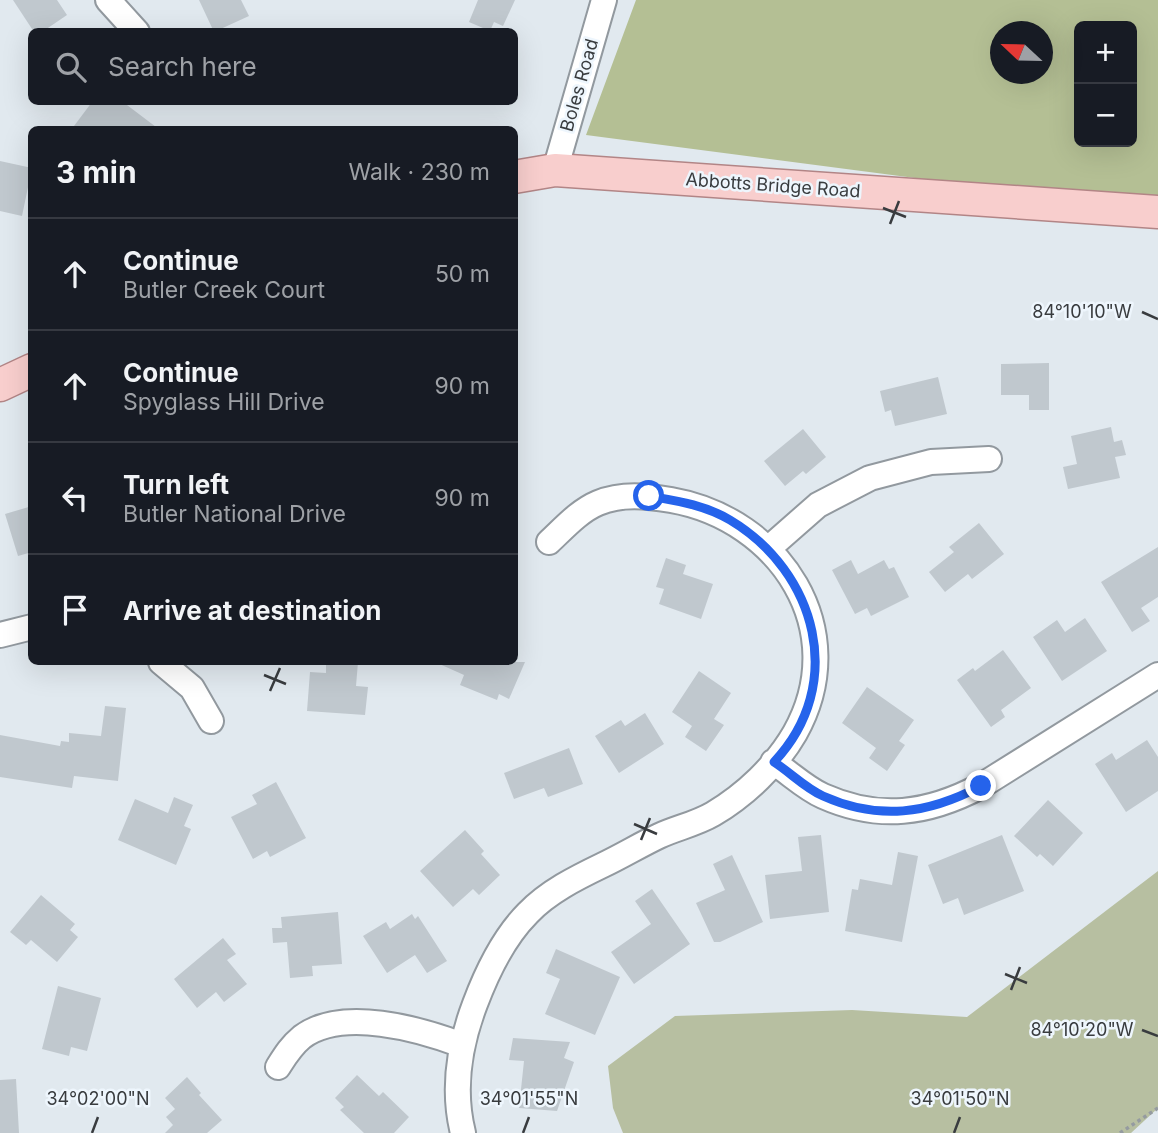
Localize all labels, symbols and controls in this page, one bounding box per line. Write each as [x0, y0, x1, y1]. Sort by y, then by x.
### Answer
north arrow [990, 21, 1053, 84]
map controls [1074, 21, 1137, 147]
button: + [1074, 21, 1137, 84]
search box [28, 28, 518, 105]
street label: Boles Road [556, 36, 602, 134]
icon: search [52, 48, 90, 86]
text: Search here [108, 51, 257, 82]
button: − [1074, 84, 1137, 147]
text: 3 min [56, 154, 137, 190]
text: Walk · 230 m [348, 158, 490, 186]
street label: Abbotts Bridge Road [685, 168, 861, 202]
text: Continue [123, 245, 239, 276]
icon: ahead [56, 255, 94, 293]
text: 50 m [435, 260, 490, 288]
text: Butler Creek Court [123, 276, 325, 304]
text: 84°10'10"W [1032, 301, 1132, 322]
text: Continue [123, 357, 239, 388]
icon: ahead [56, 367, 94, 405]
text: 90 m [435, 372, 490, 400]
text: Spyglass Hill Drive [123, 388, 325, 416]
text: Turn left [123, 469, 229, 500]
icon: left [56, 479, 94, 517]
route start [633, 480, 664, 511]
text: 90 m [435, 484, 490, 512]
text: Butler National Drive [123, 500, 346, 528]
icon: arrive [56, 591, 94, 629]
text: Arrive at destination [123, 595, 382, 626]
route end [965, 770, 996, 801]
text: 84°10'20"W [1030, 1019, 1134, 1040]
text: 34°02'00"N [47, 1088, 149, 1109]
text: 34°01'55"N [480, 1088, 578, 1109]
text: 34°01'50"N [911, 1088, 1009, 1109]

